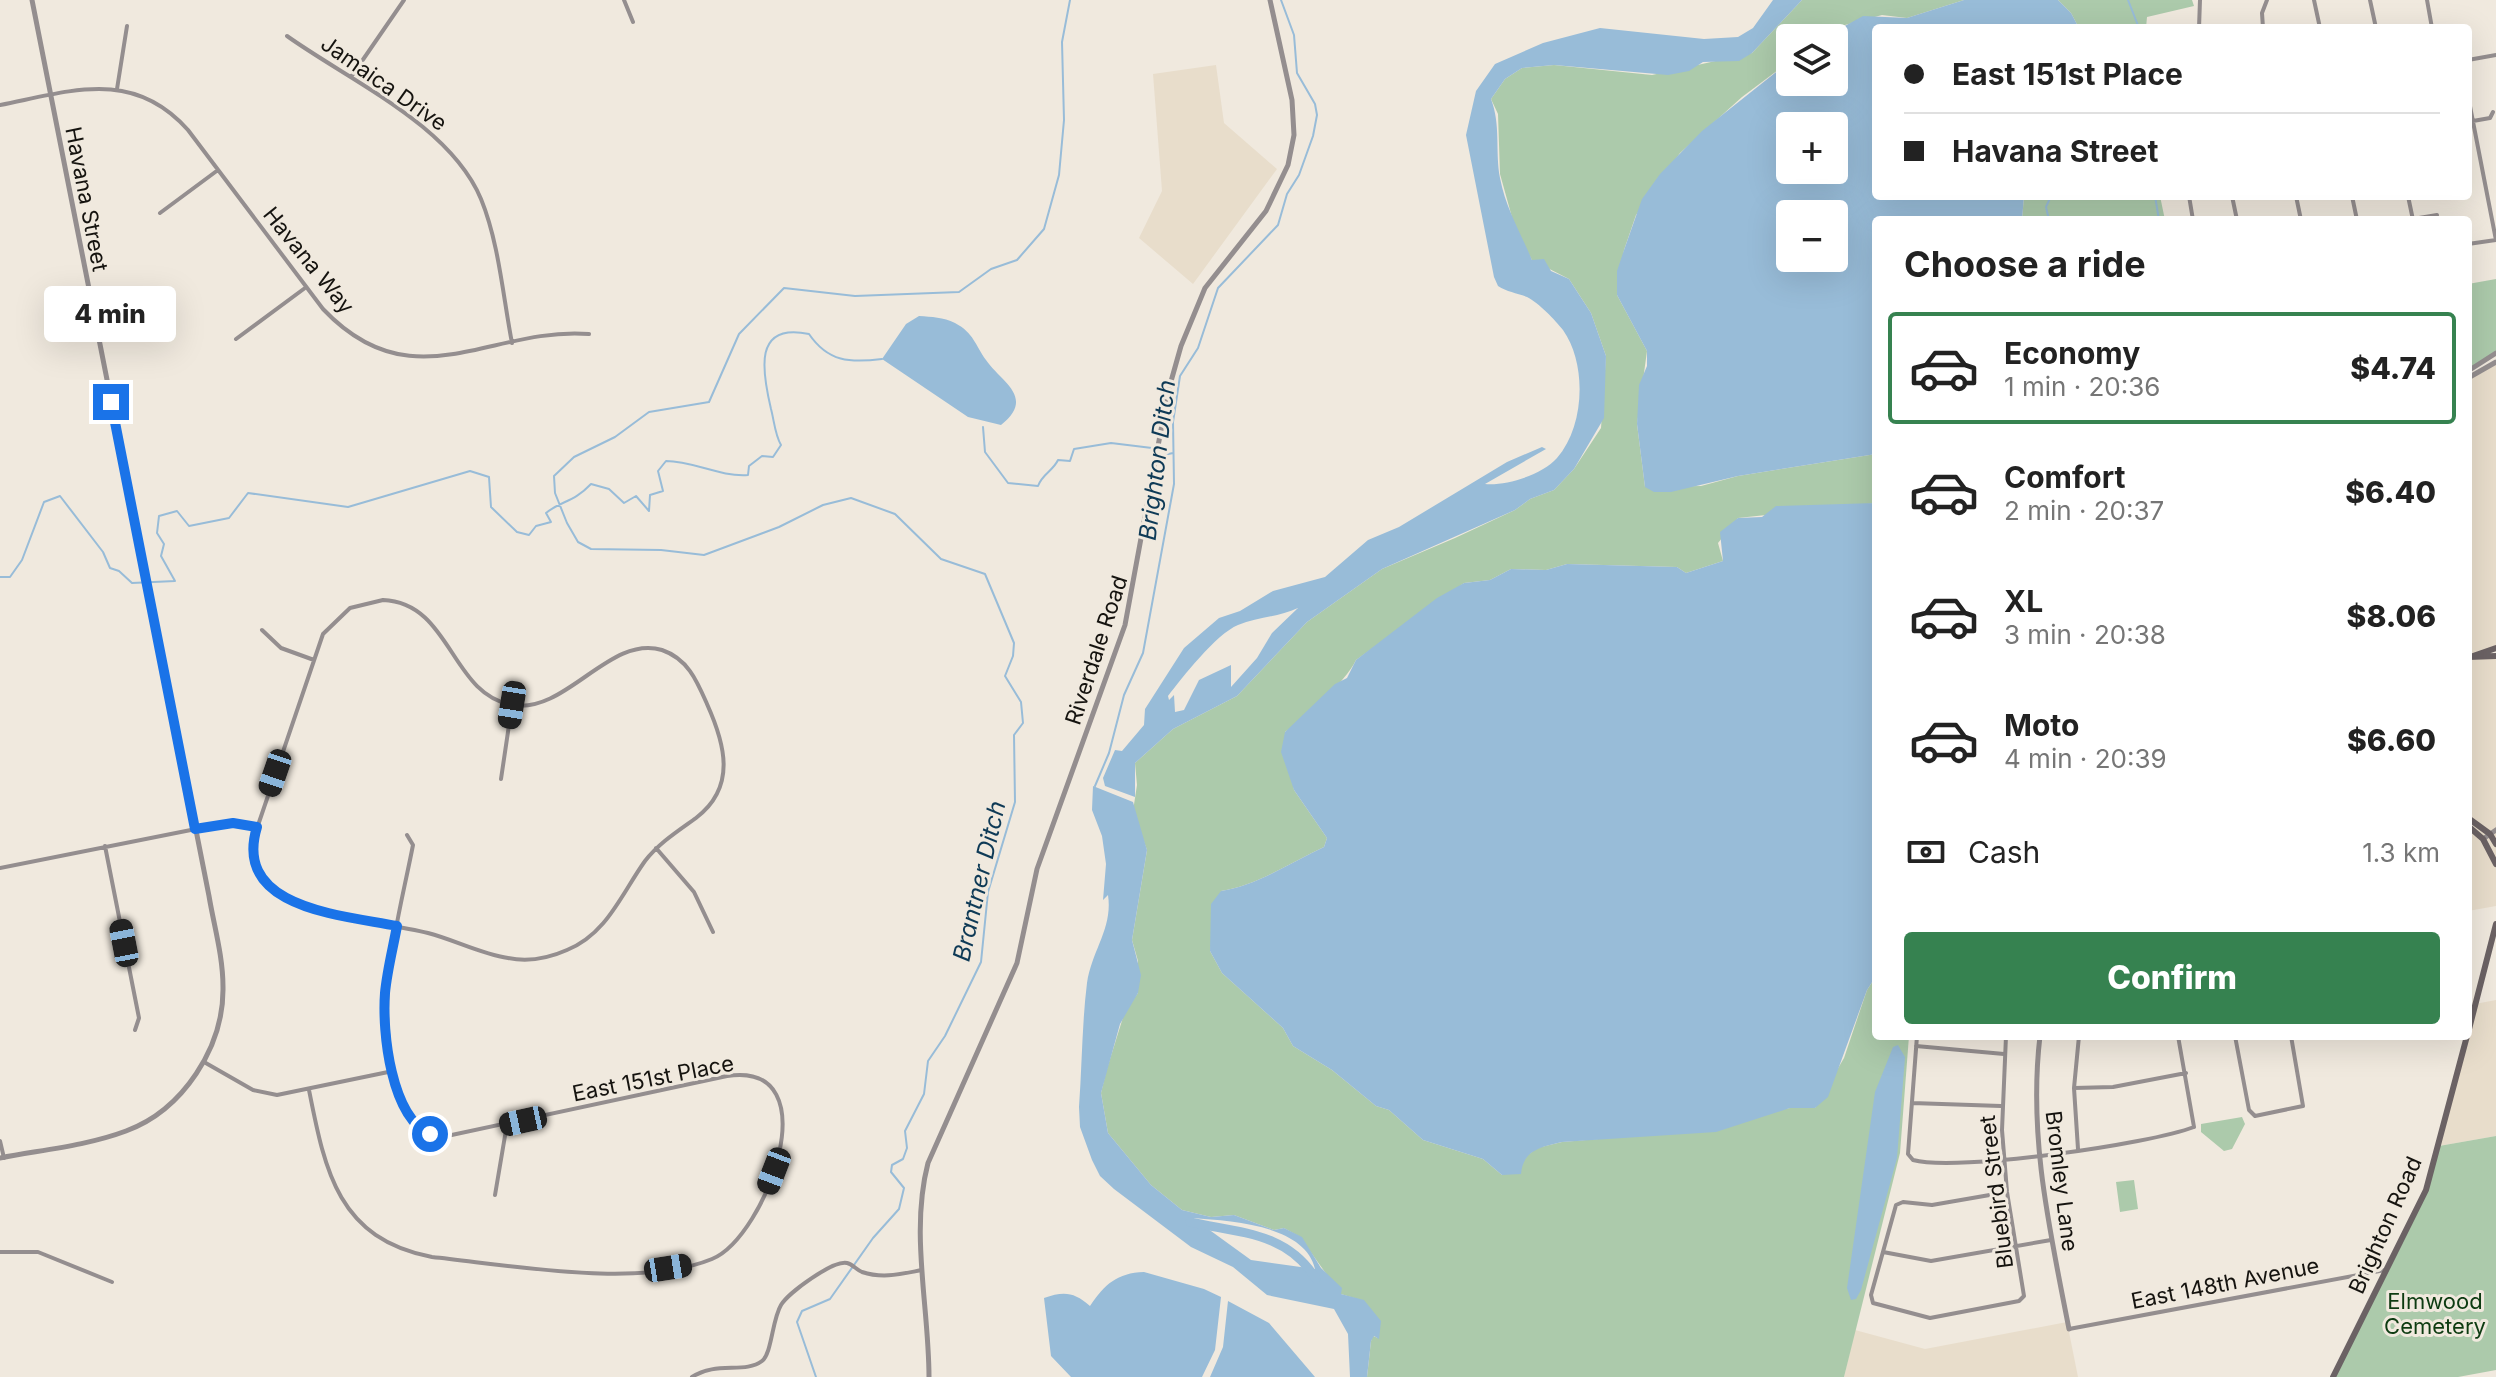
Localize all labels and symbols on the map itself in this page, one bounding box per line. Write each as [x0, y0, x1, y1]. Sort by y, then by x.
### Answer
street label: Jamaica Drive [316, 30, 452, 136]
street label: Havana Street [60, 125, 114, 273]
street label: Havana Way [258, 201, 360, 319]
callout: 4 min [45, 286, 177, 342]
water label: Brighton Ditch [1133, 378, 1181, 542]
route end [93, 384, 129, 420]
street label: Riverdale Road [1060, 572, 1132, 728]
car [496, 679, 528, 731]
car [256, 746, 294, 800]
water label: Brantner Ditch [946, 798, 1012, 964]
car [108, 917, 140, 969]
street label: East 151st Place [570, 1050, 736, 1106]
car [497, 1104, 549, 1138]
street label: Bromley Lane [2040, 1109, 2084, 1253]
street label: Bluebird Street [1974, 1114, 2018, 1270]
route start [412, 1116, 448, 1152]
car [754, 1144, 794, 1198]
street label: Brighton Road [2343, 1152, 2427, 1298]
car [642, 1252, 694, 1284]
street label: East 148th Avenue [2129, 1252, 2321, 1314]
park label: Elmwood Cemetery [2384, 1288, 2486, 1339]

